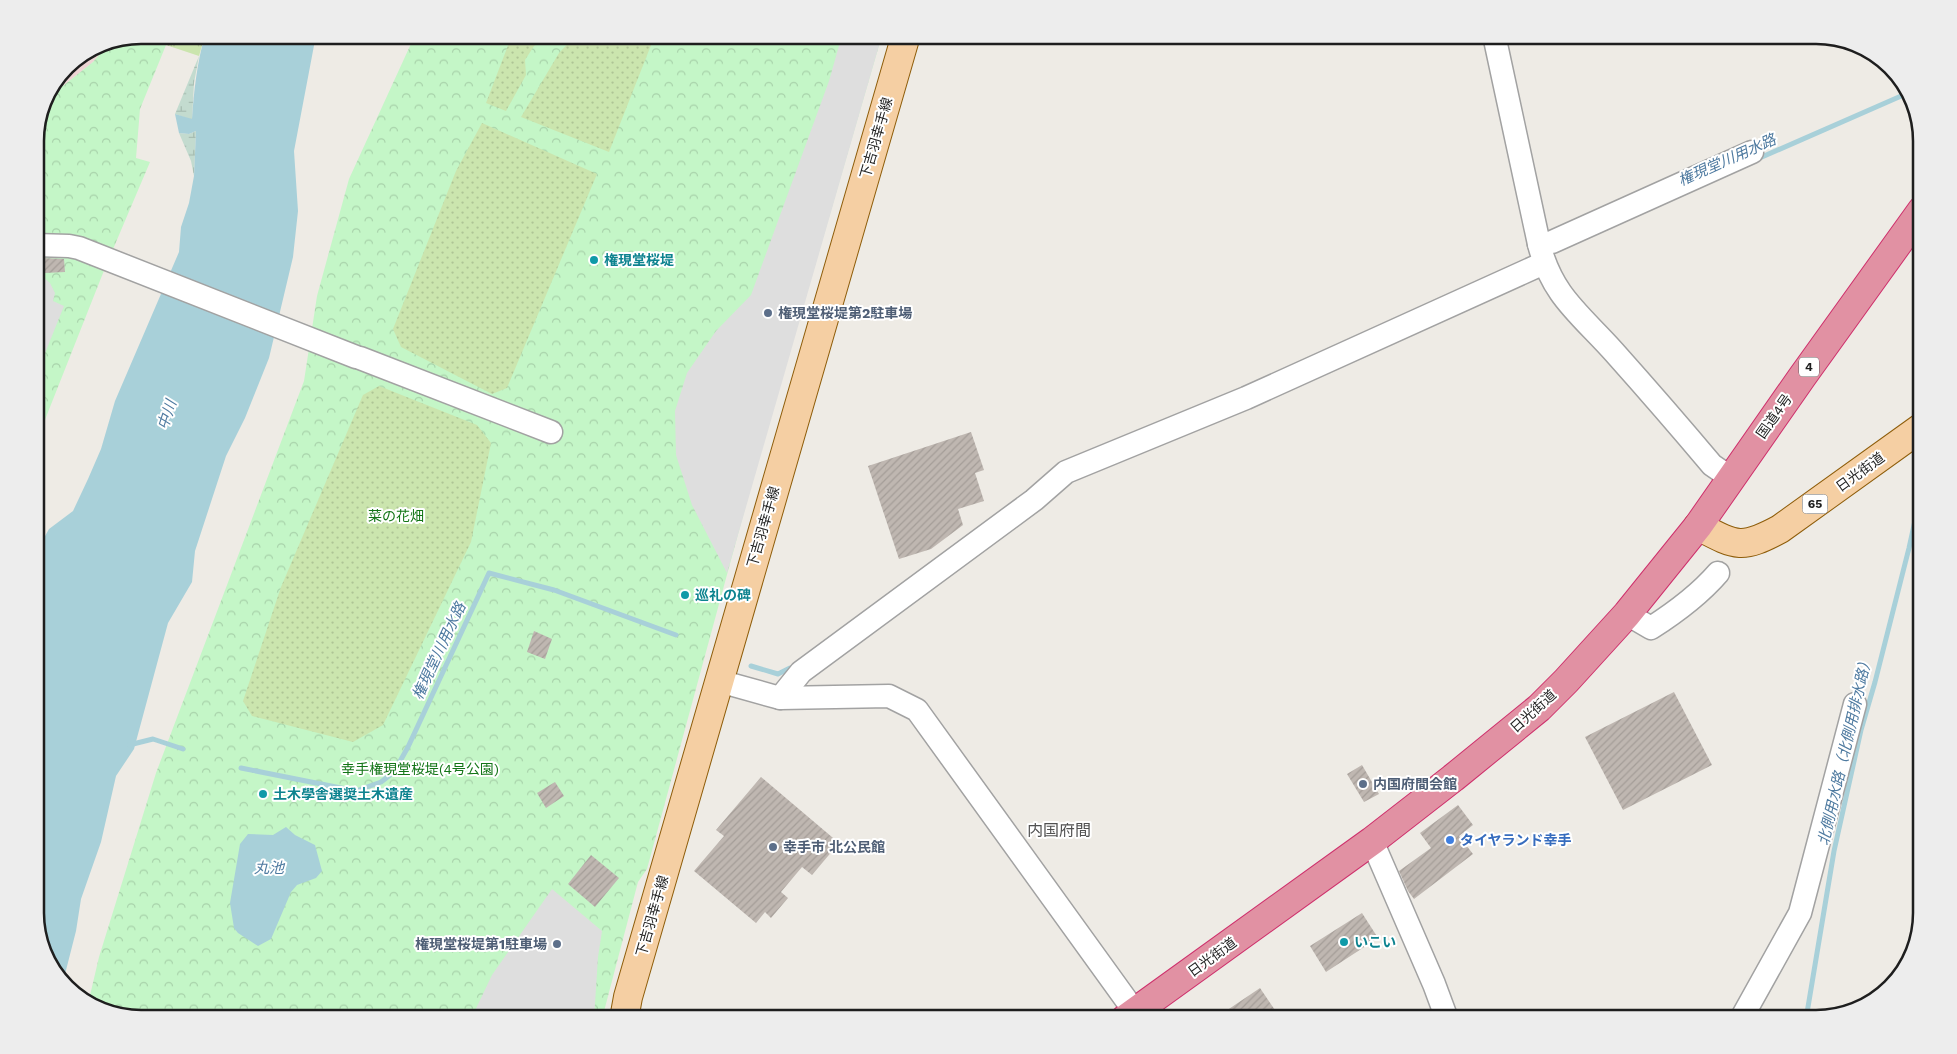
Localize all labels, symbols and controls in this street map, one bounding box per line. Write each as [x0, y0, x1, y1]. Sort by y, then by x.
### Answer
street label: 下吉羽幸手線 [857, 95, 895, 181]
water label: 権現堂川用水路 [1675, 130, 1780, 190]
place label: 権現堂桜堤 [604, 252, 674, 268]
marker: 権現堂桜堤 [588, 254, 600, 266]
place label: 権現堂桜堤第2駐車場 [778, 305, 912, 321]
marker: 権現堂桜堤第2駐車場 [762, 307, 774, 319]
road number: 4 [1799, 358, 1819, 377]
street label: 国道4号 [1753, 391, 1795, 441]
water label: 中川 [154, 396, 181, 432]
street label: 日光街道 [1833, 449, 1887, 495]
street label: 下吉羽幸手線 [744, 484, 782, 570]
road number: 65 [1802, 494, 1828, 514]
park label: 菜の花畑 [368, 508, 424, 524]
place label: 巡礼の碑 [695, 587, 751, 603]
marker: 巡礼の碑 [679, 589, 691, 601]
water label: 権現堂川用水路 [409, 598, 470, 702]
water label: 北側用水路（北側用排水路） [1814, 653, 1876, 847]
street label: 日光街道 [1507, 686, 1559, 736]
park label: 幸手権現堂桜堤(4号公園) [341, 761, 499, 777]
place label: 内国府間会館 [1373, 776, 1457, 792]
marker: 内国府間会館 [1357, 778, 1369, 790]
place label: 土木學舎選奨土木遺産 [273, 786, 413, 802]
marker: 土木學舎選奨土木遺産 [257, 788, 269, 800]
district label: 内国府間 [1027, 821, 1091, 840]
place label: タイヤランド幸手 [1460, 832, 1572, 848]
marker: タイヤランド幸手 [1444, 834, 1456, 846]
place label: 幸手市 北公民館 [783, 839, 885, 855]
marker: 幸手市 北公民館 [767, 841, 779, 853]
water label: 丸池 [254, 859, 286, 877]
street label: 下吉羽幸手線 [633, 873, 671, 959]
street label: 日光街道 [1185, 934, 1239, 980]
place label: いこい [1354, 934, 1396, 950]
place label: 権現堂桜堤第1駐車場 [415, 936, 547, 952]
marker: いこい [1338, 936, 1350, 948]
marker: 権現堂桜堤第1駐車場 [551, 938, 563, 950]

